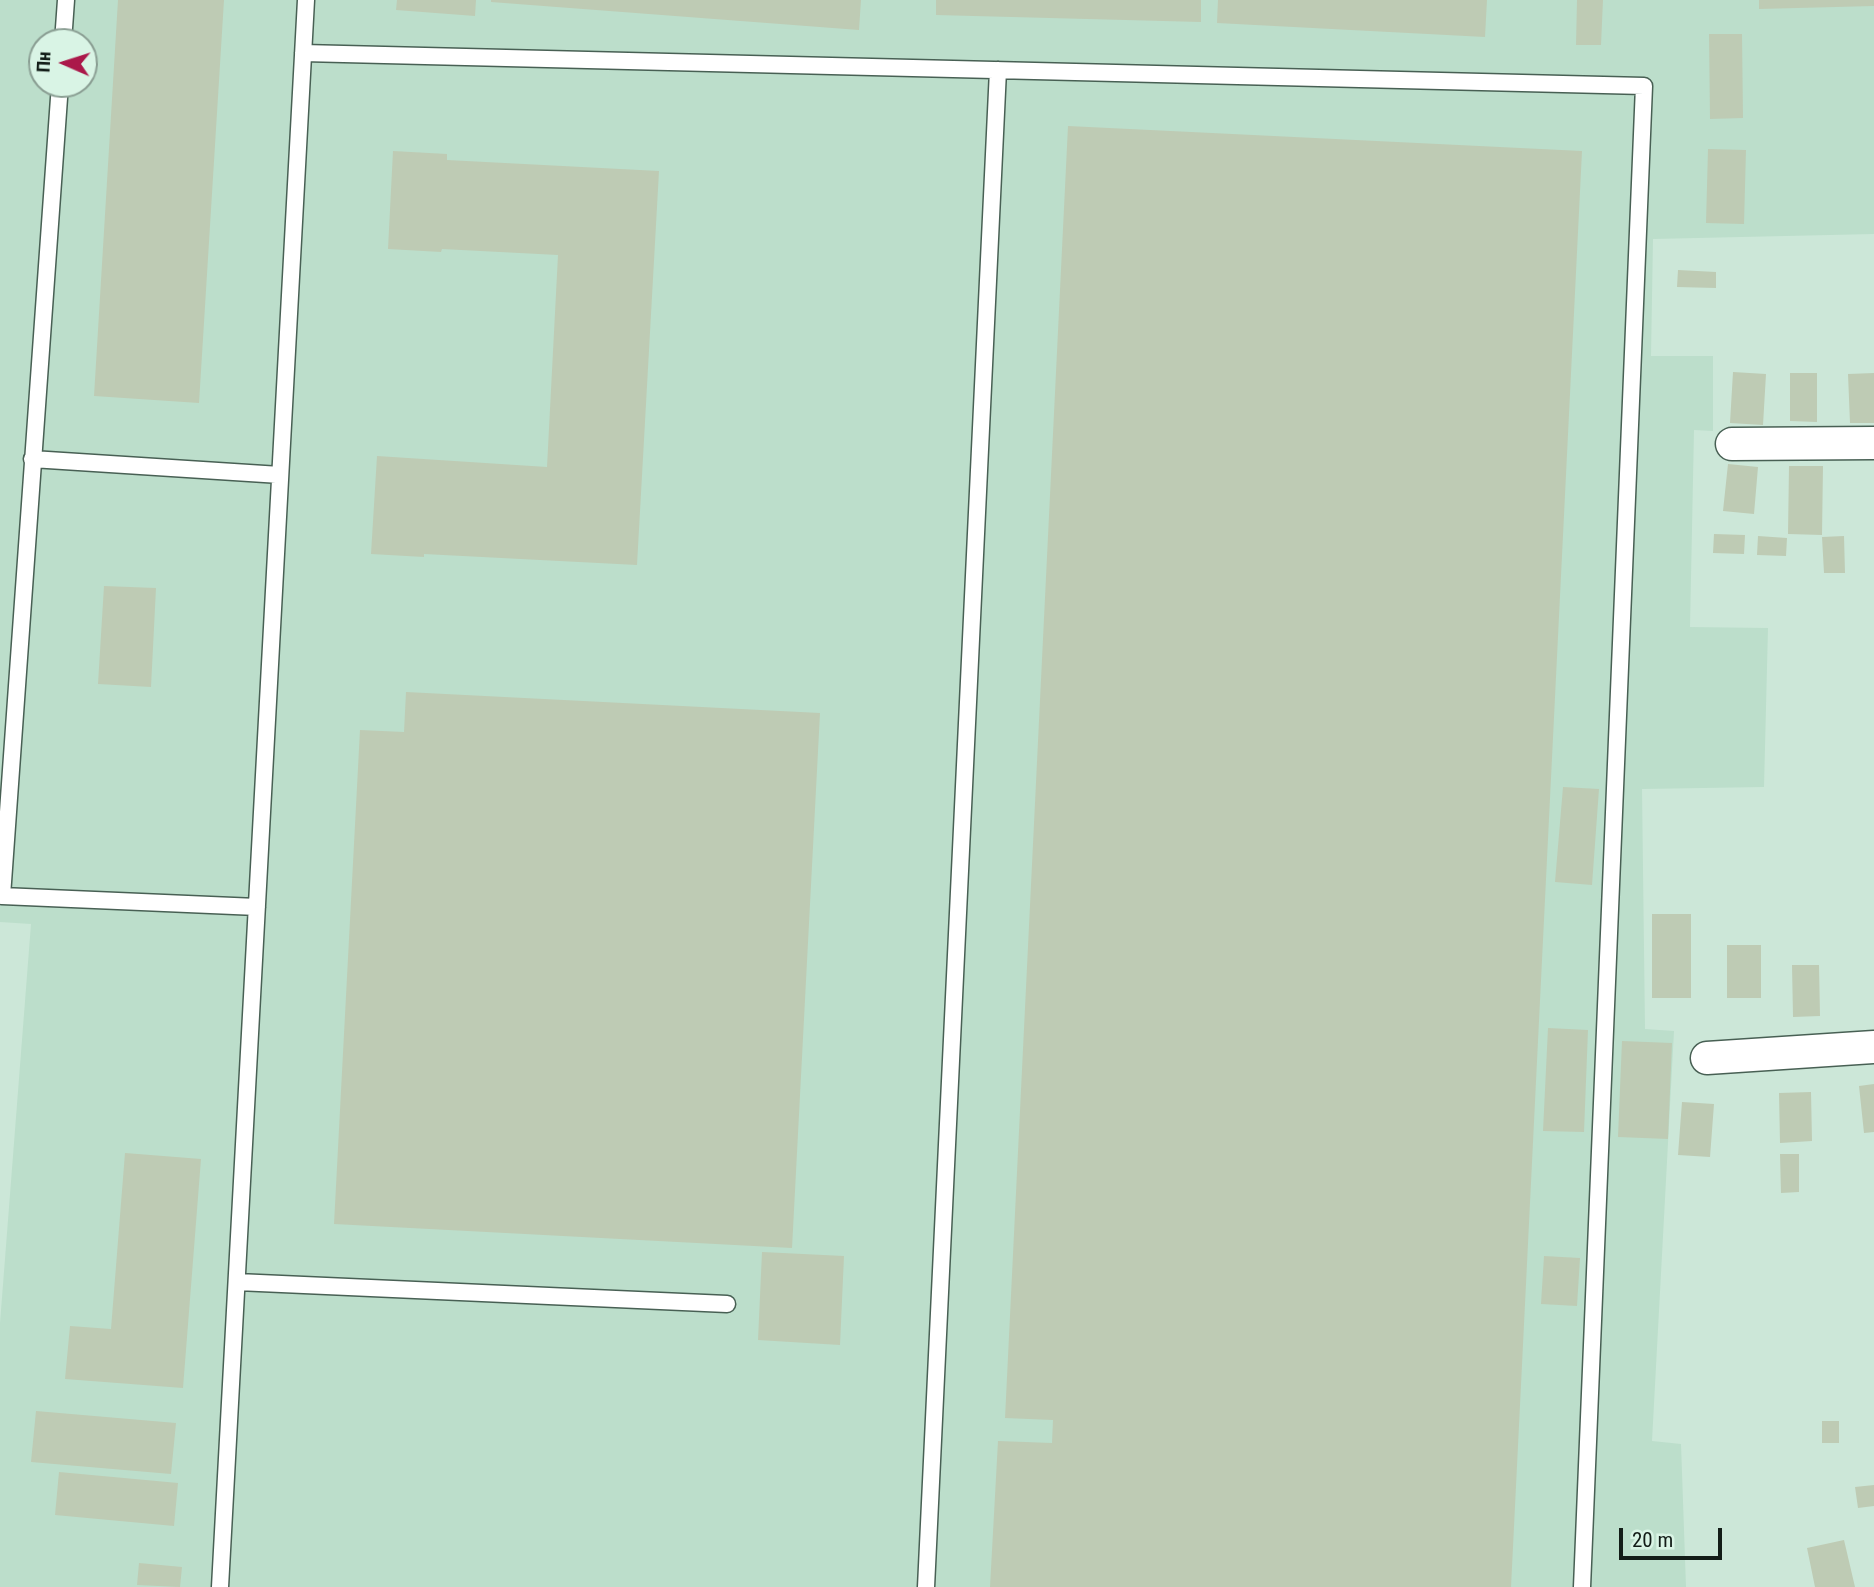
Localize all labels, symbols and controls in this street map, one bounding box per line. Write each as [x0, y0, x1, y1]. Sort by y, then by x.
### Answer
north arrow [28, 28, 98, 98]
text: Пн [31, 51, 56, 73]
scale bar [1622, 1514, 1725, 1558]
text: 20 m [1632, 1528, 1673, 1552]

